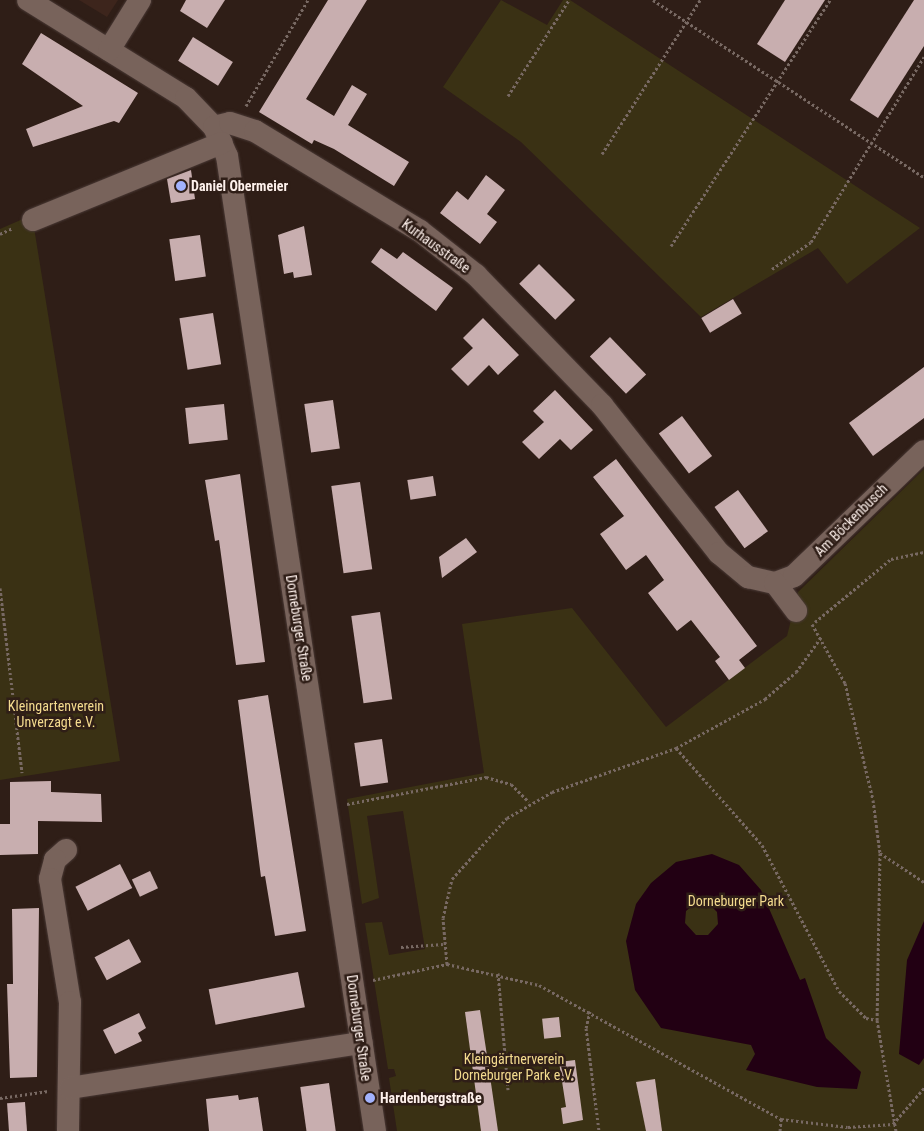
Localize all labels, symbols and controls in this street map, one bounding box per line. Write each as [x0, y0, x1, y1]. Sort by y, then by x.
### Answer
place label: Daniel Obermeier [191, 178, 288, 194]
marker: Daniel Obermeier [175, 180, 187, 192]
street label: Kurhausstraße [399, 216, 473, 276]
street label: Am Böckenbusch [811, 480, 891, 560]
street label: Dorneburger Straße [282, 574, 316, 682]
park label: Kleingartenverein Unverzagt e.V. [8, 698, 104, 730]
park label: Dorneburger Park [688, 893, 784, 909]
street label: Dorneburger Straße [343, 974, 375, 1082]
park label: Kleingärtnerverein Dorneburger Park e.V. [454, 1051, 574, 1084]
place label: Hardenbergstraße [380, 1090, 482, 1106]
marker: Hardenbergstraße [364, 1092, 376, 1104]

